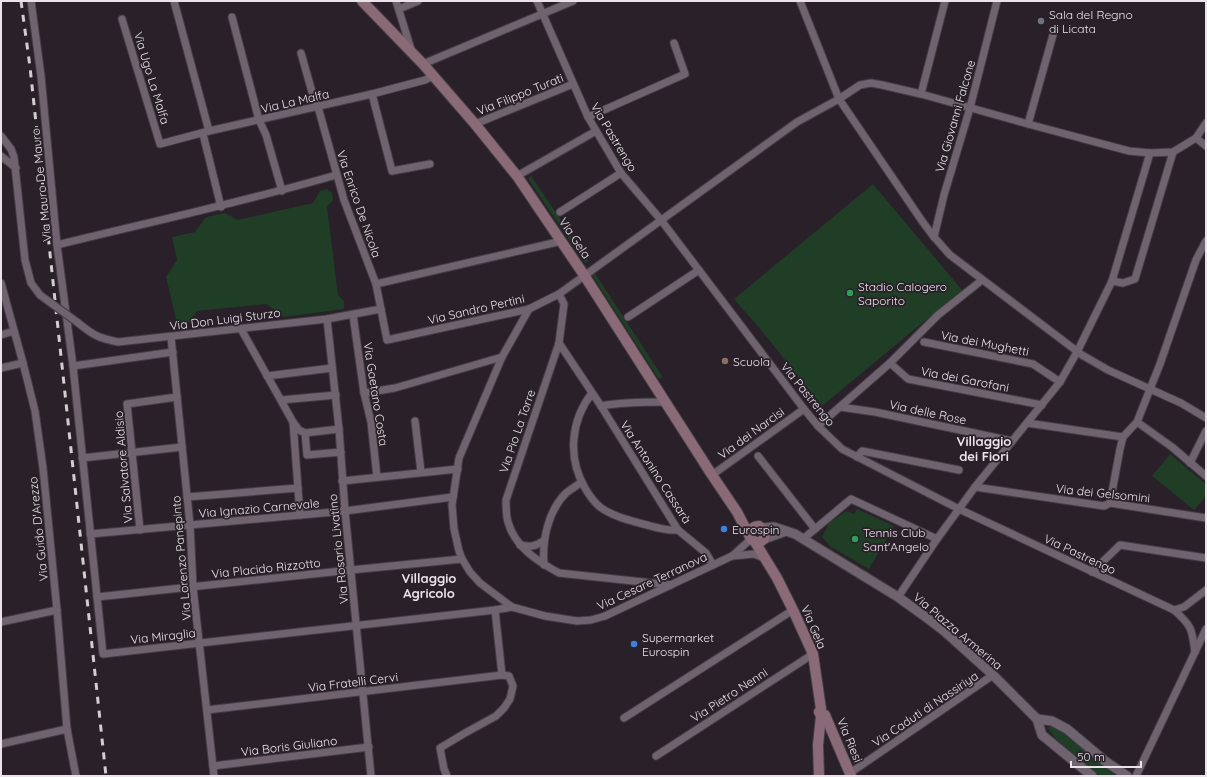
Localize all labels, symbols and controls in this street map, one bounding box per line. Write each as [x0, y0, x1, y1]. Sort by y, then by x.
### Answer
place label: Sala del Regno di Licata [1049, 7, 1133, 36]
marker: Sala del Regno di Licata [1036, 16, 1046, 26]
street label: Via Ugo La Malfa [131, 30, 173, 126]
street label: Via Giovanni Falcone [932, 58, 978, 174]
street label: Via Filippo Turati [475, 70, 565, 118]
street label: Via La Malfa [259, 86, 331, 116]
street label: Via Pastrengo [588, 100, 640, 174]
street label: Via Mauro De Mauro [28, 127, 54, 243]
street label: Via Enrico De Nicola [334, 148, 384, 260]
street label: Via Gela [556, 215, 594, 261]
place label: Stadio Calogero Saporito [858, 279, 947, 308]
marker: Stadio Calogero Saporito [845, 288, 855, 298]
street label: Via Sandro Pertini [426, 291, 526, 327]
street label: Via Don Luigi Sturzo [169, 305, 281, 333]
street label: Via dei Mughetti [940, 327, 1030, 359]
street label: Via Gaetano Costa [360, 341, 392, 447]
place label: Scuola [733, 354, 770, 369]
marker: Scuola [720, 356, 730, 366]
street label: Via Pastrengo [778, 359, 838, 429]
street label: Via dei Garofani [920, 363, 1010, 395]
street label: Via Pio La Torre [496, 387, 538, 475]
street label: Via delle Rose [888, 397, 968, 428]
street label: Via dei Narcisi [715, 404, 787, 462]
street label: Via Salvatore Aldisio [111, 410, 135, 524]
street label: Via Antonino Cassarà [617, 418, 695, 526]
district label: Villaggio dei Fiori [957, 433, 1011, 464]
street label: Via Guido D'Arezzo [25, 476, 51, 582]
street label: Via dei Gelsomini [1055, 481, 1151, 505]
street label: Via Rosario Livatino [325, 493, 351, 605]
street label: Via Lorenzo Panepinto [168, 495, 194, 621]
street label: Via Ignazio Carnevale [198, 495, 320, 521]
place label: Eurospin [732, 522, 780, 537]
marker: Eurospin [719, 524, 729, 534]
place label: Tennis Club Sant'Angelo [863, 525, 929, 554]
street label: Via Pastrengo [1042, 531, 1118, 577]
marker: Tennis Club Sant'Angelo [850, 534, 860, 544]
street label: Via Cesare Terranova [595, 549, 709, 613]
street label: Via Placido Rizzotto [211, 555, 321, 581]
district label: Villaggio Agricolo [402, 570, 456, 601]
street label: Via Piazza Armerina [910, 589, 1006, 673]
street label: Via Gela [798, 603, 830, 651]
street label: Via Miraglia [130, 625, 196, 647]
place label: Supermarket Eurospin [642, 630, 714, 659]
marker: Supermarket Eurospin [629, 639, 639, 649]
street label: Via Pietro Nenni [688, 665, 770, 725]
street label: Via Caduti di Nassiriya [869, 668, 981, 750]
street label: Via Fratelli Cervi [307, 669, 399, 695]
street label: Via Riesi [834, 716, 866, 764]
street label: Via Boris Giuliano [240, 733, 338, 759]
scale bar [1071, 743, 1141, 769]
text: 50 m [1077, 749, 1105, 764]

